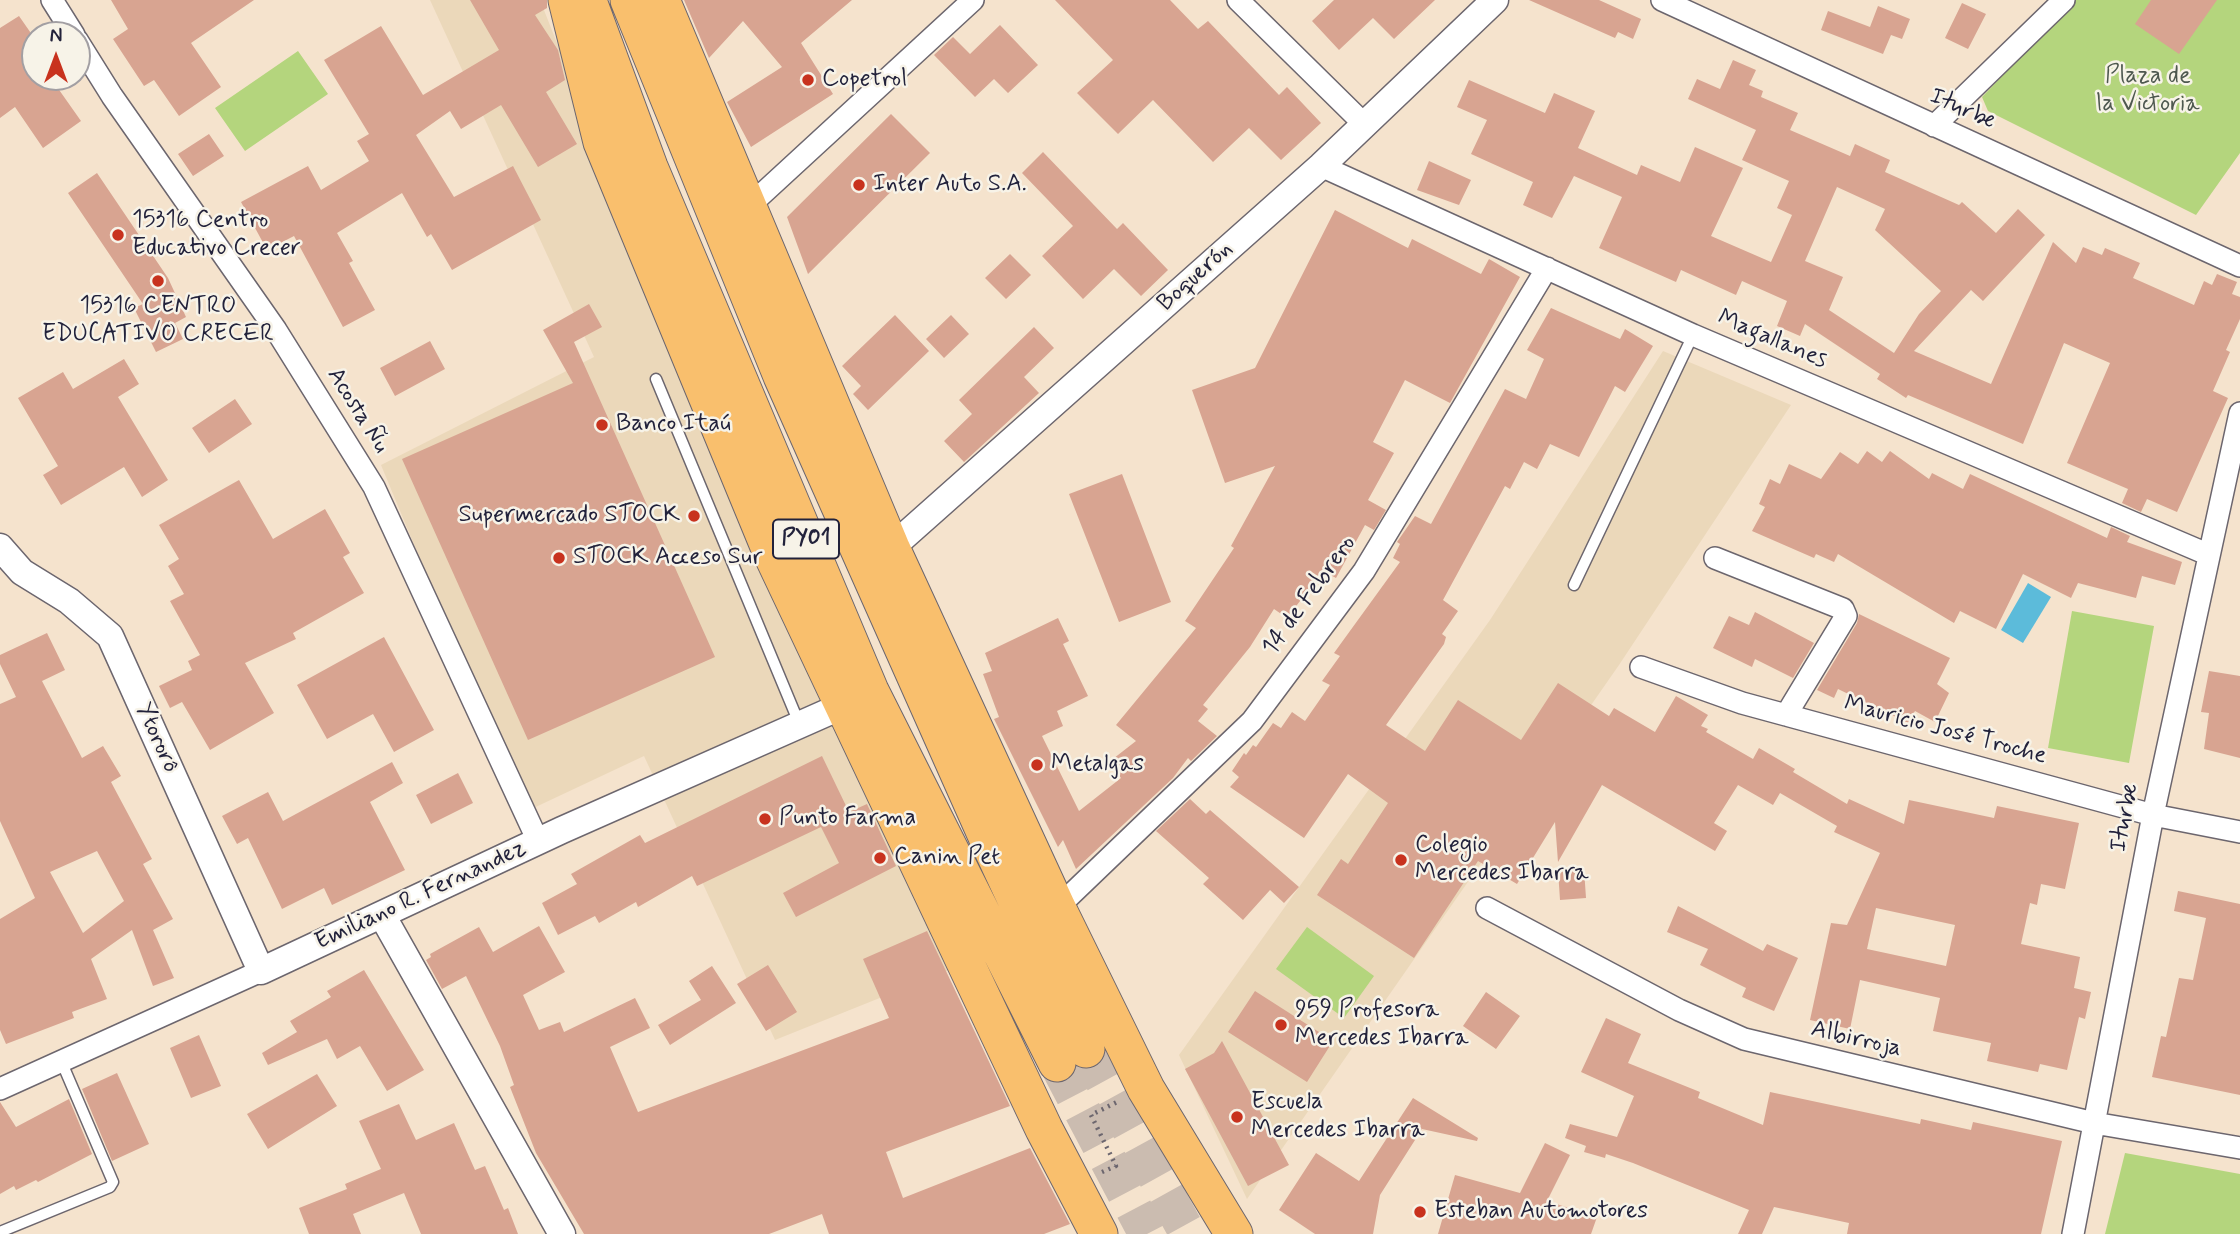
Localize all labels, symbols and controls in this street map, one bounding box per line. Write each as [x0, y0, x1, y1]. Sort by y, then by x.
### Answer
north arrow [21, 21, 91, 91]
text: N [50, 24, 62, 49]
park label: Plaza de la Victoria [2096, 63, 2200, 119]
place label: Copetrol [822, 66, 907, 94]
marker: Copetrol [800, 72, 816, 88]
street label: Iturbe [1925, 83, 1999, 137]
place label: Inter Auto S.A. [873, 171, 1027, 199]
marker: Inter Auto S.A. [851, 177, 867, 193]
place label: 15316 Centro Educativo Crecer [132, 207, 301, 263]
marker: 15316 Centro Educativo Crecer [110, 227, 126, 243]
street label: Boquerón [1152, 236, 1240, 318]
marker: 15316 CENTRO EDUCATIVO CRECER [150, 273, 166, 289]
place label: 15316 CENTRO EDUCATIVO CRECER [42, 293, 274, 349]
street label: Magallanes [1713, 304, 1831, 376]
street label: Acosta Ñu [319, 363, 395, 459]
place label: Banco Itaú [616, 411, 731, 439]
marker: Banco Itaú [594, 417, 610, 433]
place label: Supermercado STOCK [459, 502, 680, 530]
marker: Supermercado STOCK [686, 508, 702, 524]
road number: PY01 [773, 520, 839, 558]
street label: 14 de Febrero [1257, 531, 1363, 661]
place label: STOCK Acceso Sur [573, 544, 762, 572]
marker: STOCK Acceso Sur [551, 550, 567, 566]
street label: Mauricio José Troche [1841, 690, 2049, 772]
street label: Ytororô [128, 699, 184, 777]
place label: Metalgas [1051, 751, 1144, 779]
marker: Metalgas [1029, 757, 1045, 773]
street label: Iturbe [2105, 781, 2147, 855]
place label: Punto Farma [779, 805, 916, 833]
marker: Punto Farma [757, 811, 773, 827]
place label: Colegio Mercedes Ibarra [1415, 832, 1589, 888]
street label: Emiliano R. Fernandez [311, 834, 531, 958]
place label: Canin Pet [894, 844, 1000, 872]
marker: Canin Pet [872, 850, 888, 866]
marker: Colegio Mercedes Ibarra [1393, 852, 1409, 868]
place label: 959 Profesora Mercedes Ibarra [1295, 997, 1469, 1053]
street label: Albirroja [1808, 1016, 1904, 1064]
marker: 959 Profesora Mercedes Ibarra [1273, 1017, 1289, 1033]
place label: Escuela Mercedes Ibarra [1251, 1089, 1425, 1145]
marker: Escuela Mercedes Ibarra [1229, 1109, 1245, 1125]
place label: Esteban Automotores [1434, 1198, 1648, 1226]
marker: Esteban Automotores [1412, 1204, 1428, 1220]

